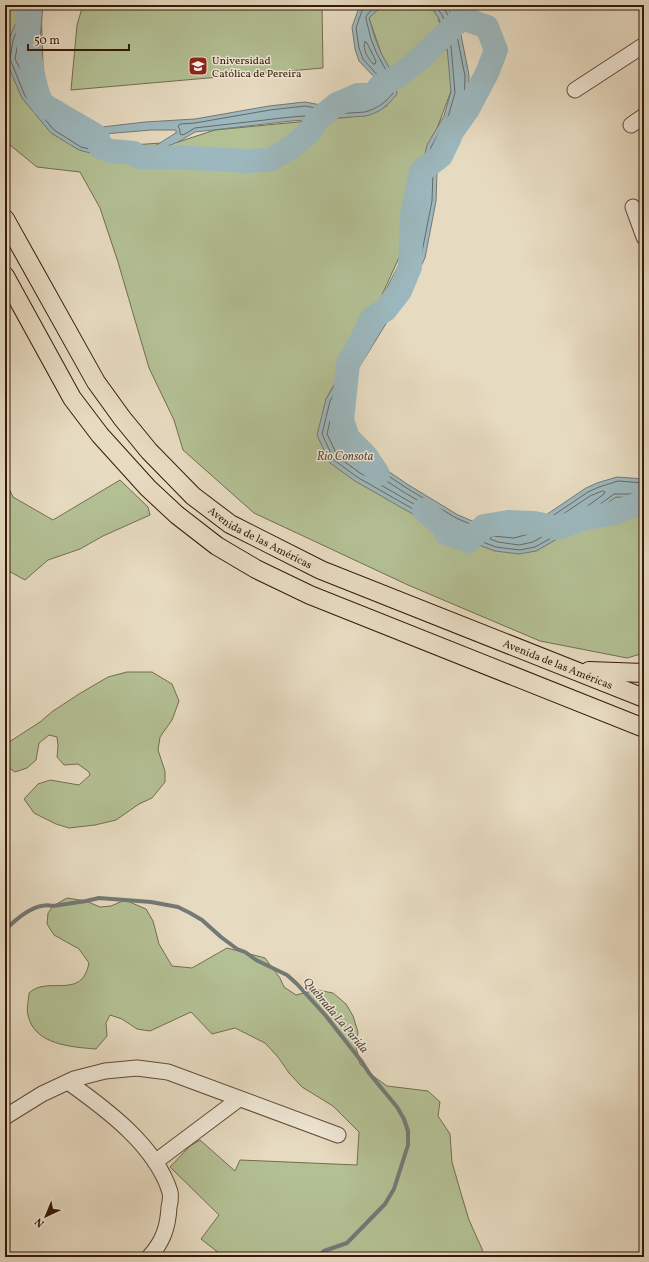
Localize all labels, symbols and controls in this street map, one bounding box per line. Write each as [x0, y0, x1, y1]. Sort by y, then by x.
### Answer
scale bar [28, 26, 129, 52]
text: 50 m [34, 33, 60, 49]
place label: Universidad Católica de Pereira [212, 54, 302, 82]
school or university icon: Universidad Católica de Pereira [187, 55, 209, 77]
water label: Rio Consota [317, 449, 374, 465]
street label: Avenida de las Américas [204, 504, 315, 573]
street label: Avenida de las Américas [500, 637, 615, 694]
water label: Quebrada La Parida [299, 975, 372, 1057]
north arrow [26, 1196, 66, 1236]
text: N [32, 1214, 48, 1230]

